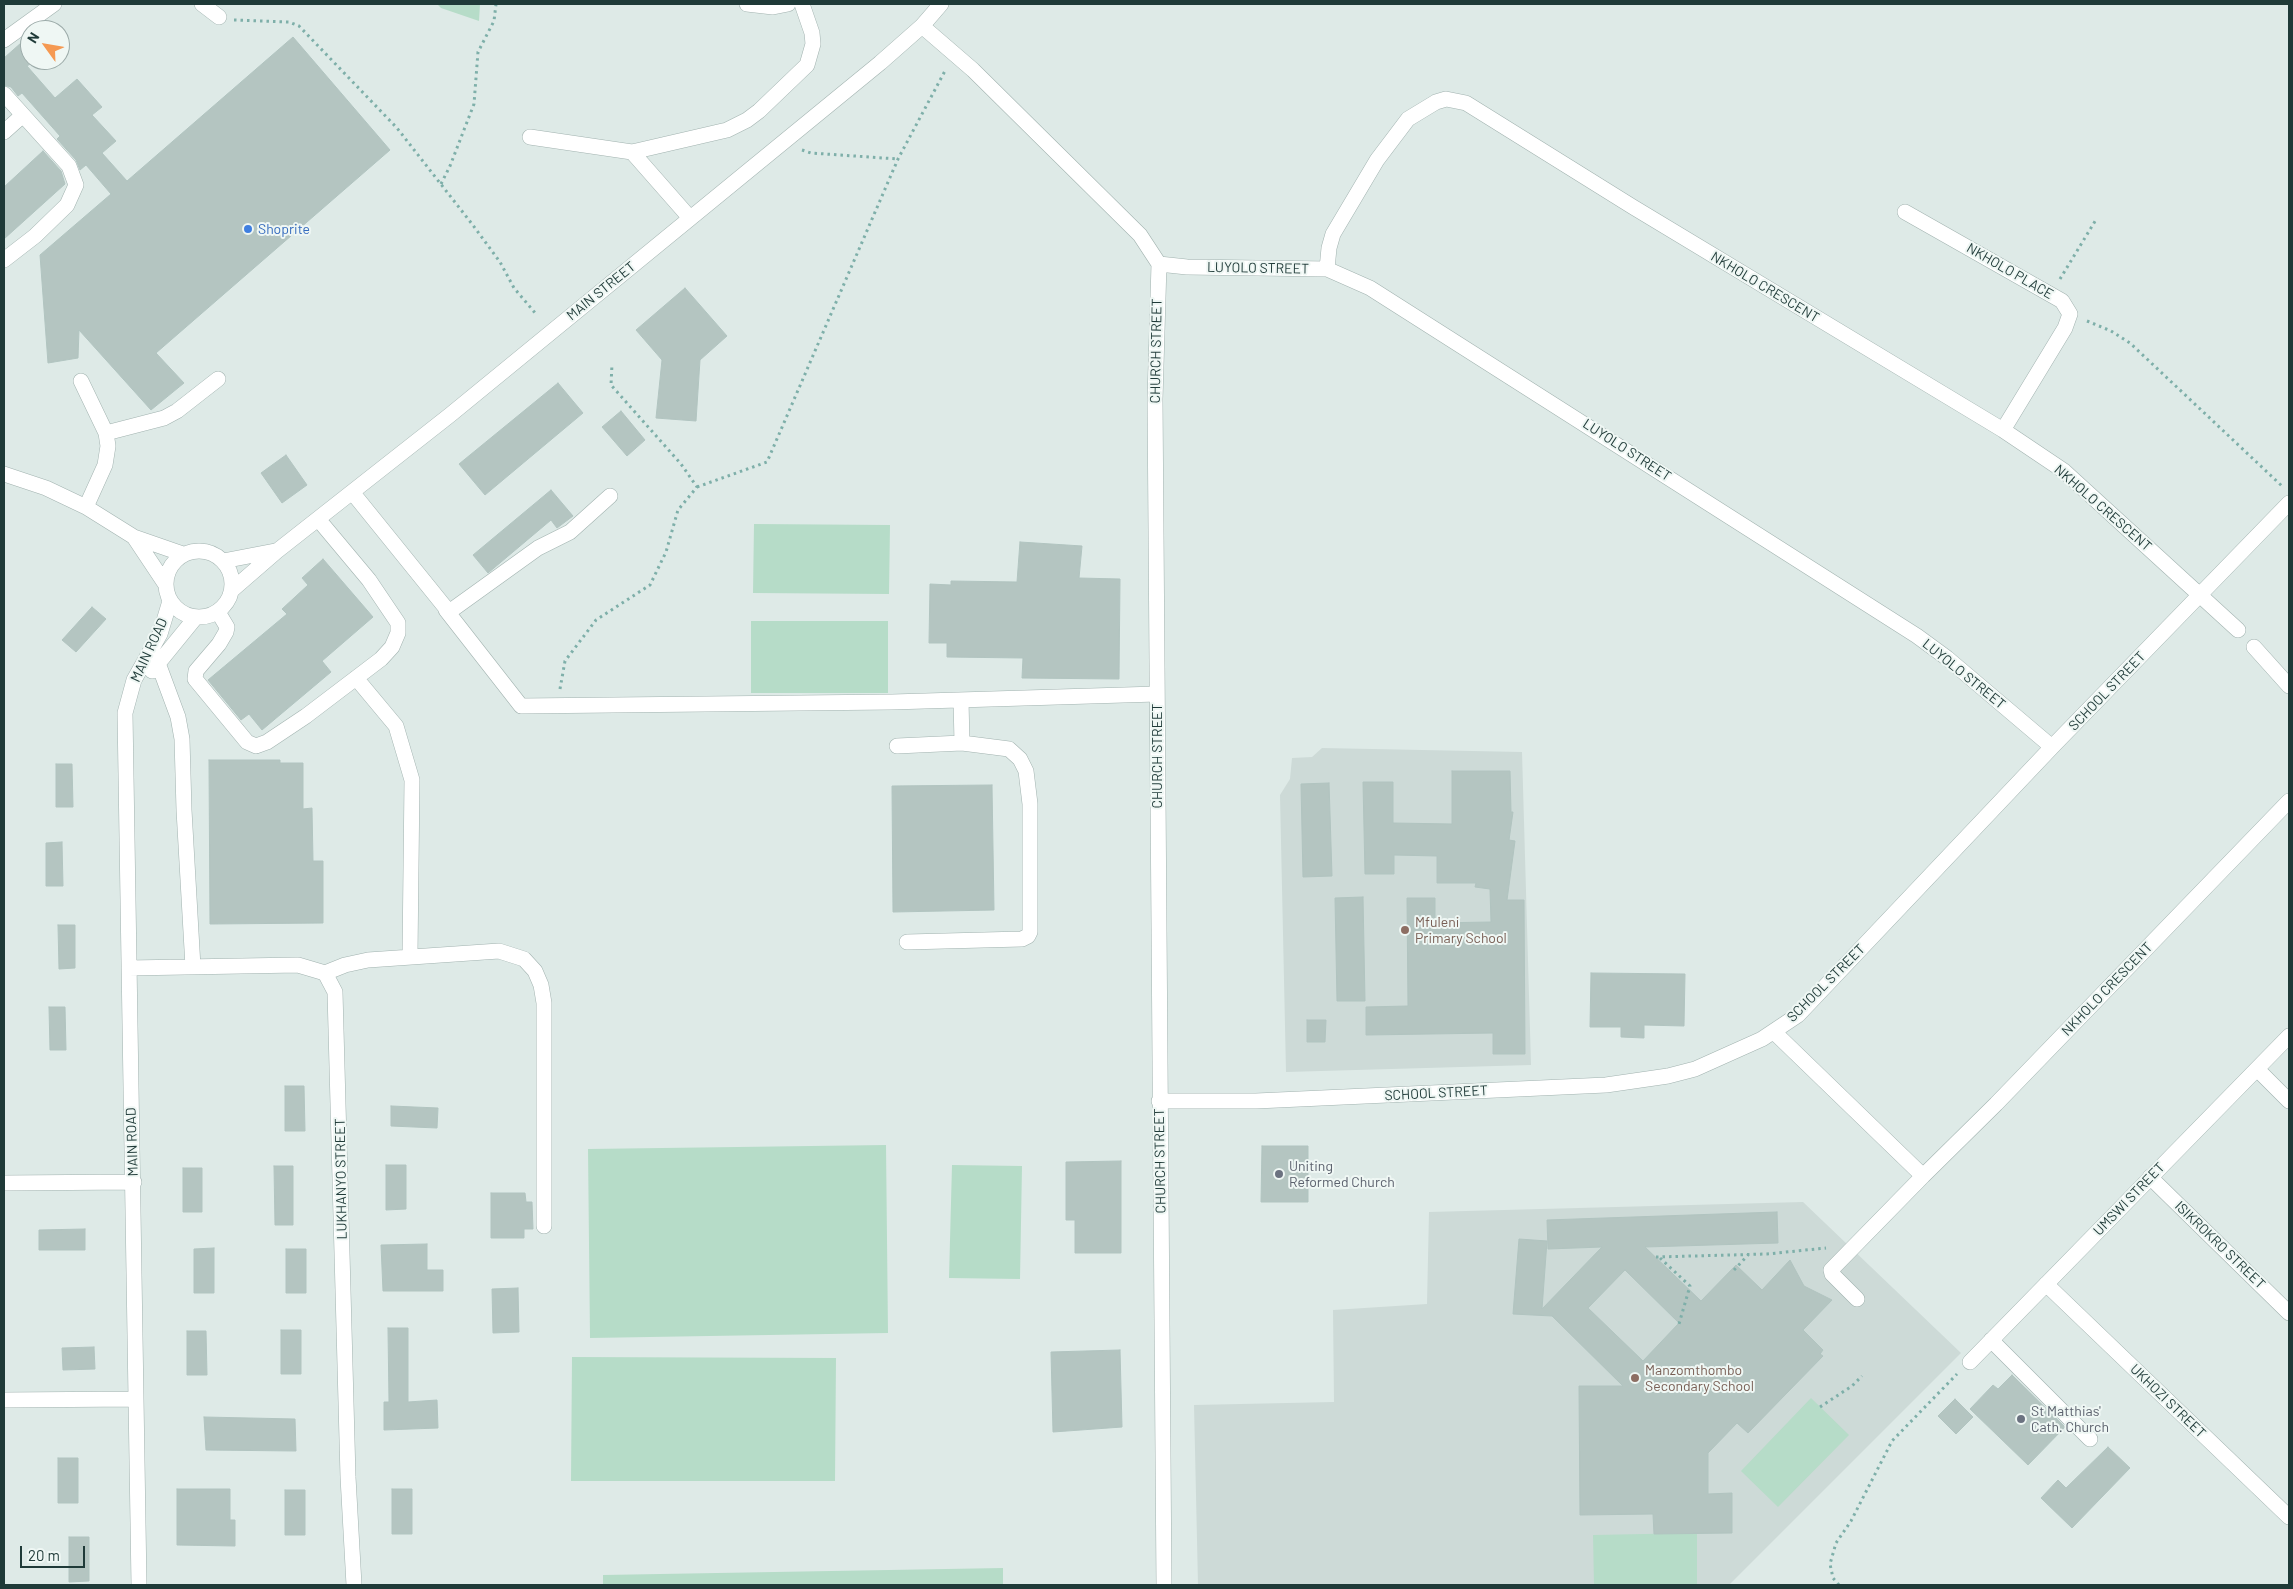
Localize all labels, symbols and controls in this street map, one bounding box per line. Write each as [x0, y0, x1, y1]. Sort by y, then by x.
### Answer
north arrow [20, 20, 70, 70]
text: N [23, 29, 42, 46]
place label: Shoprite [258, 221, 310, 237]
marker: Shoprite [242, 223, 254, 235]
street label: NKHOLO PLACE [1964, 239, 2056, 303]
street label: NKHOLO CRESCENT [1708, 248, 1822, 326]
street label: MAIN STREET [563, 258, 639, 324]
street label: LUYOLO STREET [1207, 259, 1309, 277]
street label: CHURCH STREET [1147, 298, 1165, 404]
street label: LUYOLO STREET [1580, 415, 1674, 485]
street label: NKHOLO CRESCENT [2051, 461, 2155, 555]
street label: MAIN ROAD [127, 615, 171, 685]
street label: LUYOLO STREET [1919, 635, 2009, 713]
street label: SCHOOL STREET [2065, 648, 2149, 734]
street label: CHURCH STREET [1149, 703, 1165, 809]
place label: Mfuleni Primary School [1415, 914, 1507, 946]
marker: Mfuleni Primary School [1399, 924, 1411, 936]
street label: NKHOLO CRESCENT [2058, 939, 2156, 1039]
street label: SCHOOL STREET [1784, 941, 1868, 1025]
street label: SCHOOL STREET [1384, 1082, 1488, 1104]
street label: MAIN ROAD [122, 1107, 142, 1177]
street label: CHURCH STREET [1151, 1108, 1169, 1214]
street label: LUKHANYO STREET [332, 1118, 350, 1240]
place label: Uniting Reformed Church [1289, 1158, 1395, 1190]
street label: UMSWI STREET [2090, 1159, 2168, 1239]
marker: Uniting Reformed Church [1273, 1168, 1285, 1180]
street label: ISIKROKRO STREET [2171, 1198, 2269, 1292]
street label: UKHOZI STREET [2127, 1361, 2209, 1441]
place label: Manzomthombo Secondary School [1645, 1362, 1754, 1394]
marker: Manzomthombo Secondary School [1629, 1372, 1641, 1384]
place label: St Matthias' Cath. Church [2031, 1403, 2109, 1435]
marker: St Matthias' Cath. Church [2015, 1413, 2027, 1425]
scale bar [22, 1536, 88, 1568]
text: 20 m [28, 1546, 60, 1564]

